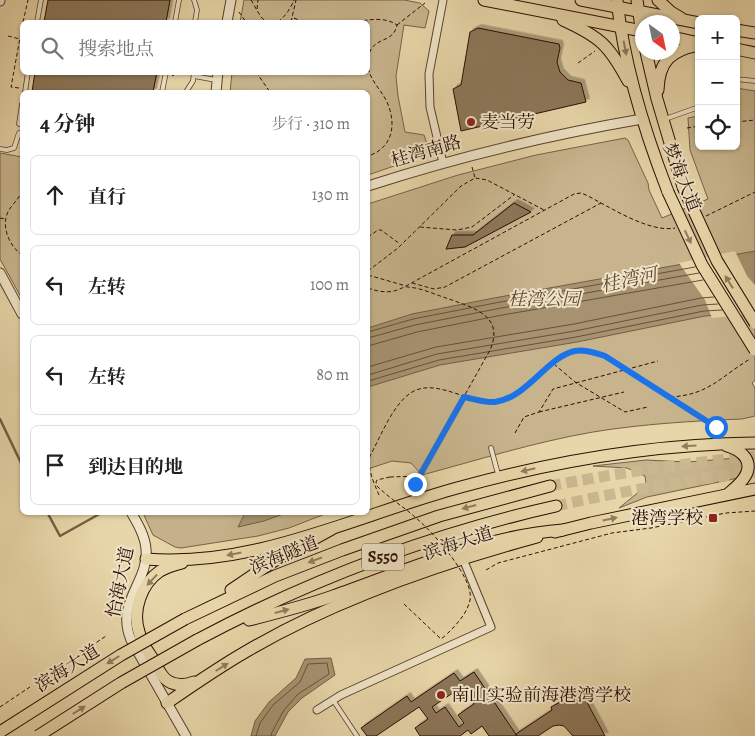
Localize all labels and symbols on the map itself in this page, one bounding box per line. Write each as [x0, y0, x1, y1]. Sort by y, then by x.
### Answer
north arrow [635, 15, 680, 60]
one-way arrow [621, 40, 629, 56]
place label: 麦当劳 [481, 110, 535, 134]
marker: 麦当劳 [465, 116, 477, 128]
street label: 桂湾南路 [388, 130, 464, 172]
street label: 梦海大道 [657, 139, 707, 215]
one-way arrow [684, 230, 692, 244]
water label: 桂湾河 [598, 261, 663, 299]
one-way arrow [724, 275, 733, 288]
park label: 桂湾公园 [508, 287, 583, 311]
route start [705, 416, 728, 439]
one-way arrow [681, 443, 697, 451]
one-way arrow [521, 466, 536, 474]
route end [404, 473, 427, 496]
one-way arrow [461, 504, 476, 512]
place label: 港湾学校 [631, 506, 703, 530]
marker: 港湾学校 [707, 512, 719, 524]
one-way arrow [602, 515, 617, 523]
street label: 滨海大道 [420, 520, 496, 566]
street label: 滨海隧道 [246, 530, 322, 580]
street label: 怡海大道 [101, 544, 139, 620]
road number: S550 [362, 544, 404, 570]
one-way arrow [225, 550, 241, 558]
one-way arrow [308, 557, 322, 565]
one-way arrow [146, 573, 158, 585]
one-way arrow [274, 607, 289, 615]
street label: 滨海大道 [30, 639, 104, 697]
one-way arrow [106, 656, 119, 665]
one-way arrow [216, 662, 229, 671]
place label: 南山实验前海港湾学校 [451, 683, 631, 707]
marker: 南山实验前海港湾学校 [435, 689, 447, 701]
one-way arrow [73, 705, 86, 714]

